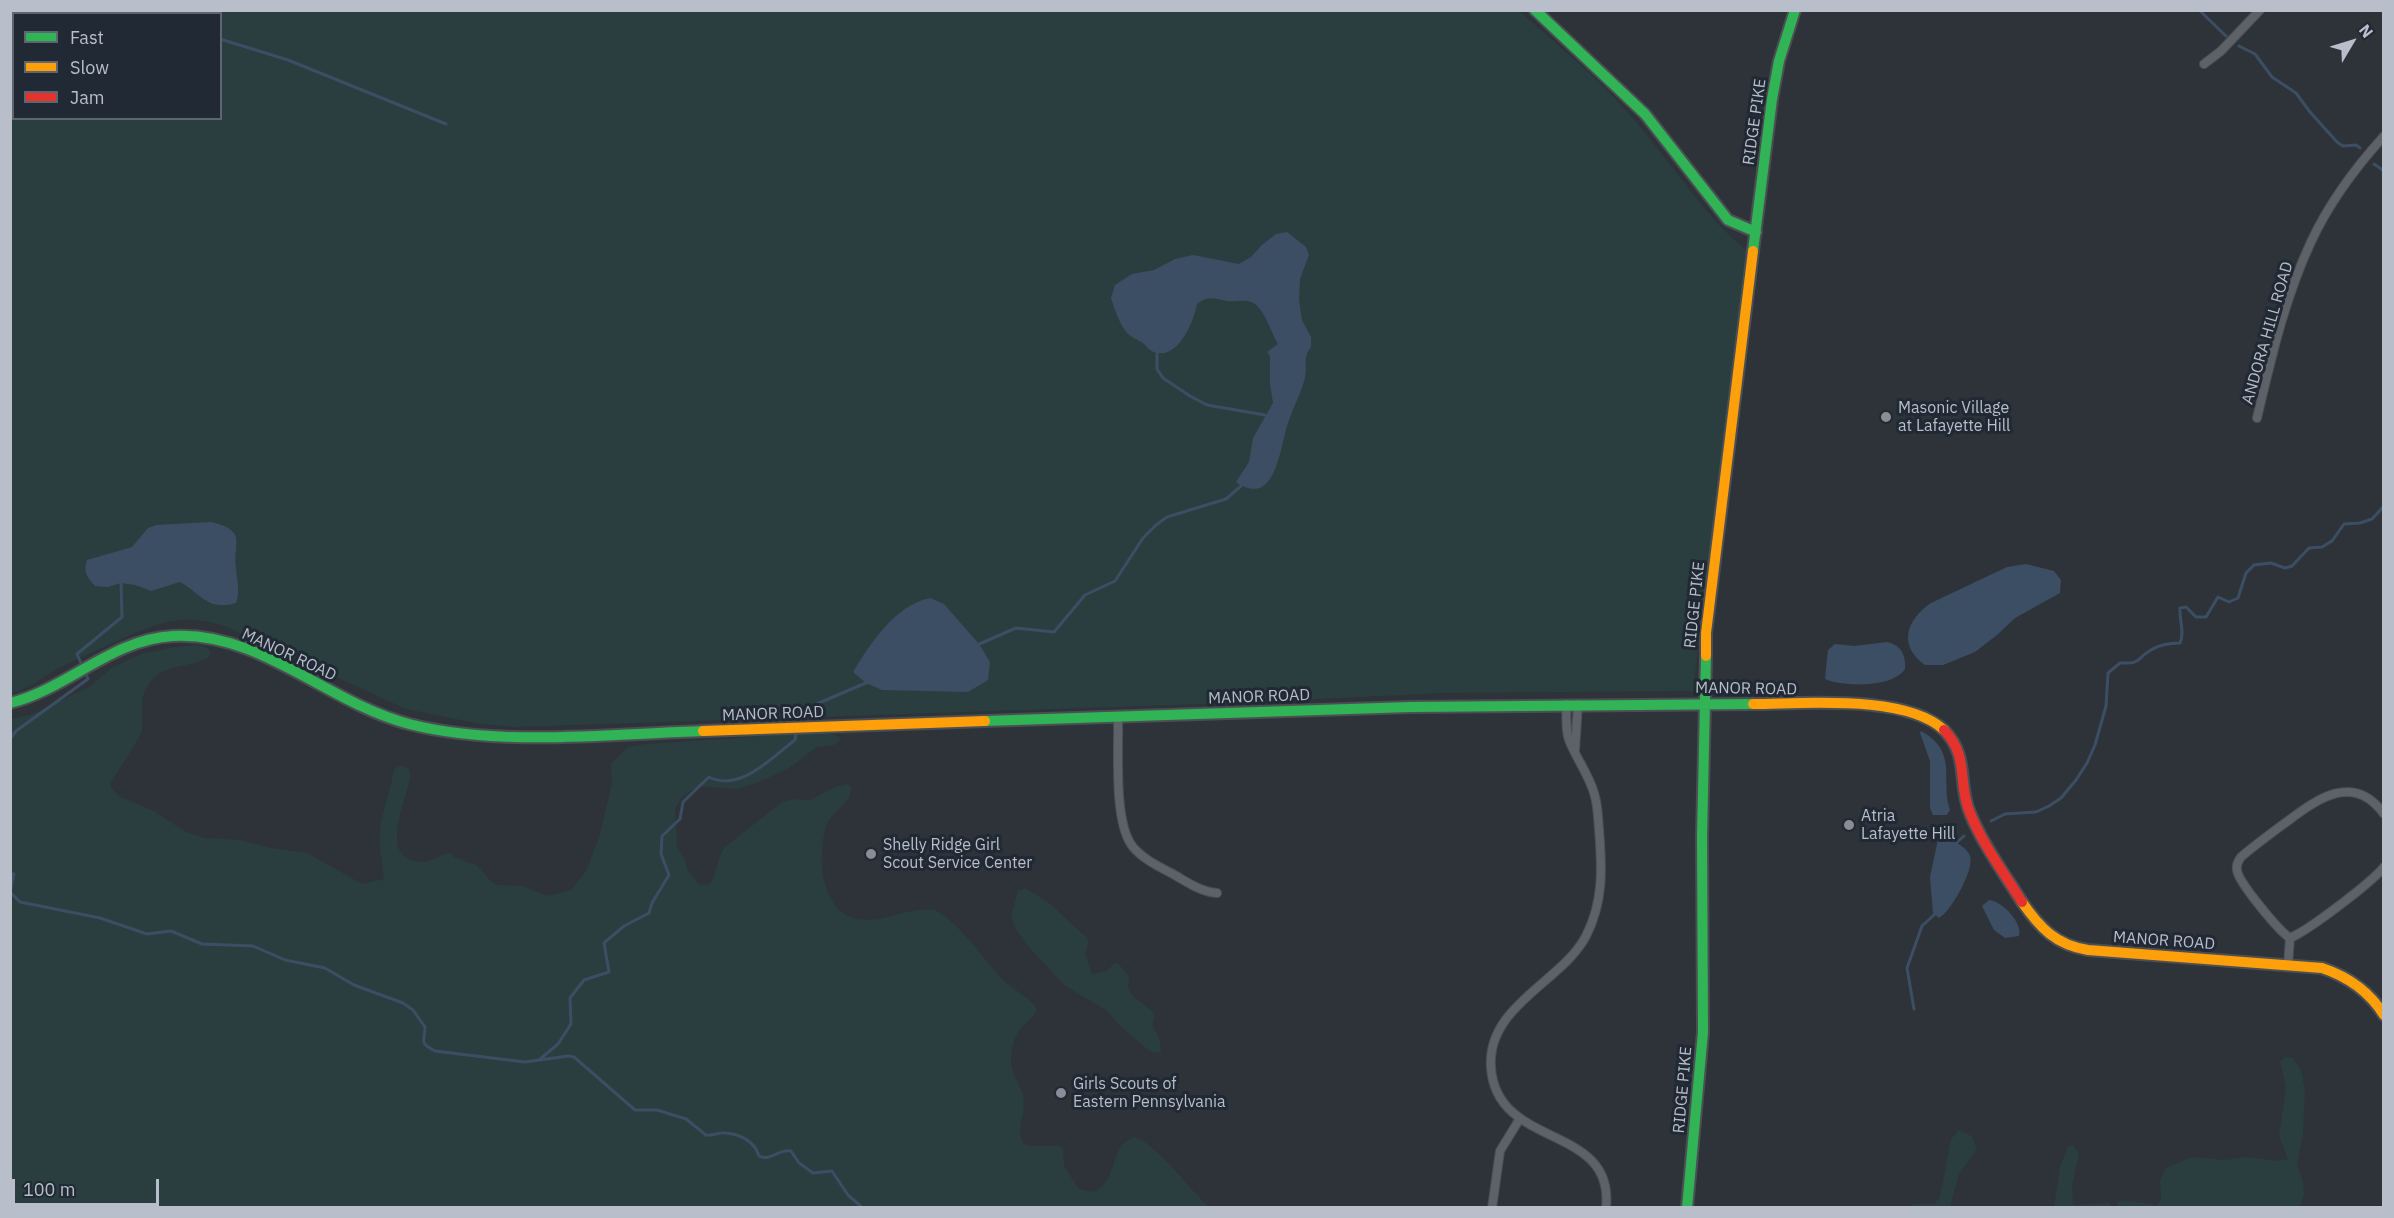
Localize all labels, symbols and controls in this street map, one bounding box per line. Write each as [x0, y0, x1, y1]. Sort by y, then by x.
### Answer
legend [12, 12, 222, 120]
north arrow [2322, 12, 2382, 72]
text: N [2355, 20, 2378, 42]
text: Fast [70, 26, 104, 49]
text: Slow [70, 56, 109, 79]
street label: RIDGE PIKE [1739, 78, 1771, 166]
text: Jam [70, 86, 105, 109]
street label: ANDORA HILL ROAD [2238, 259, 2298, 407]
place label: Masonic Village at Lafayette Hill [1898, 398, 2010, 436]
marker: Masonic Village at Lafayette Hill [1879, 410, 1893, 424]
street label: RIDGE PIKE [1681, 561, 1709, 649]
street label: MANOR ROAD [239, 625, 339, 685]
street label: MANOR ROAD [1695, 679, 1797, 699]
street label: MANOR ROAD [1208, 686, 1310, 708]
street label: MANOR ROAD [722, 703, 824, 725]
place label: Atria Lafayette Hill [1861, 806, 1955, 844]
marker: Atria Lafayette Hill [1842, 818, 1856, 832]
place label: Shelly Ridge Girl Scout Service Center [883, 835, 1032, 873]
marker: Shelly Ridge Girl Scout Service Center [864, 847, 878, 861]
street label: MANOR ROAD [2112, 928, 2216, 954]
street label: RIDGE PIKE [1670, 1046, 1696, 1134]
place label: Girls Scouts of Eastern Pennsylvania [1073, 1074, 1226, 1112]
marker: Girls Scouts of Eastern Pennsylvania [1054, 1086, 1068, 1100]
scale bar [15, 1167, 162, 1205]
text: 100 m [23, 1178, 75, 1201]

